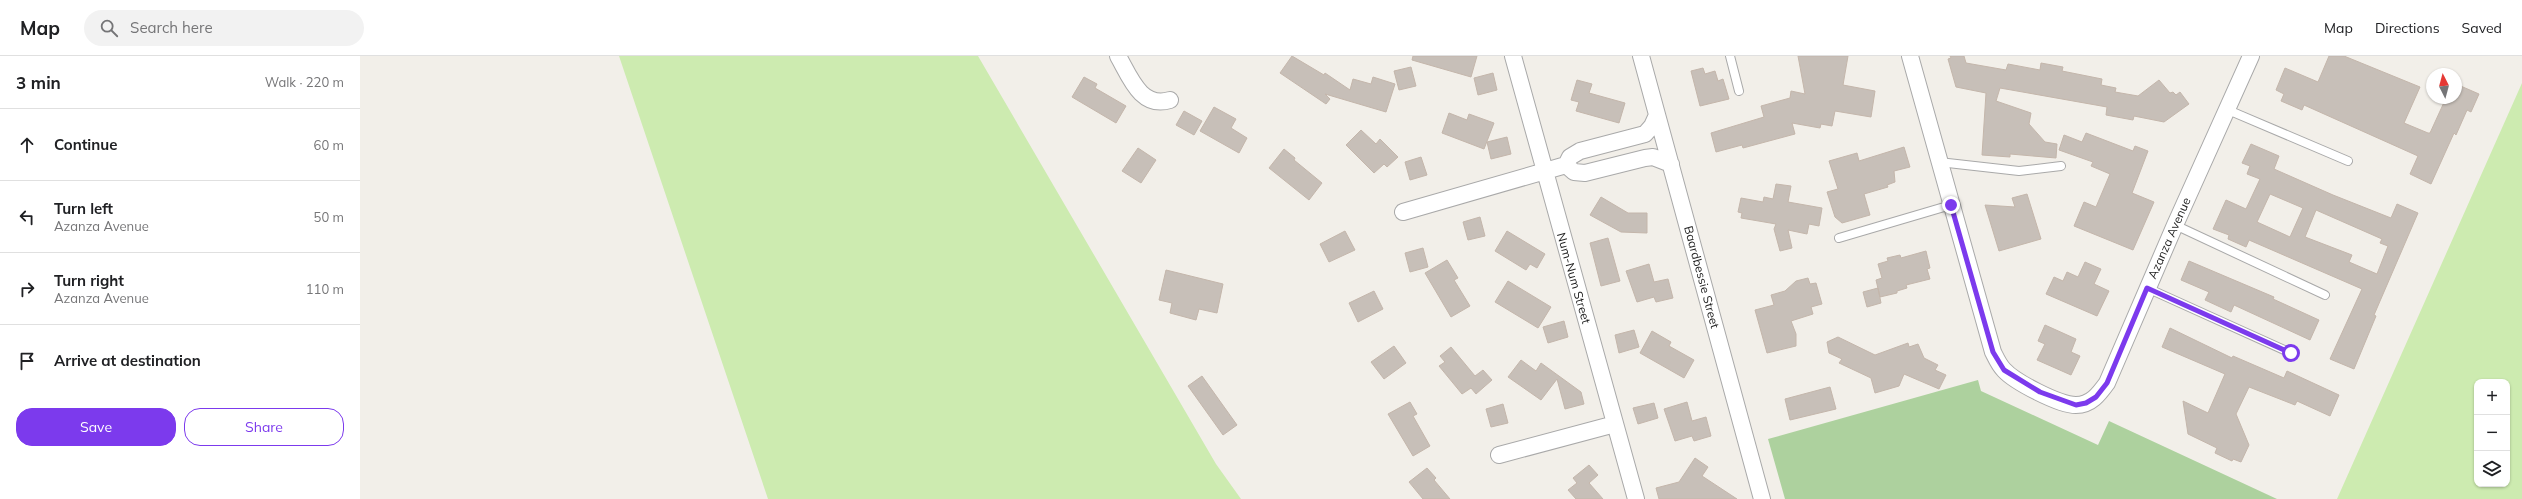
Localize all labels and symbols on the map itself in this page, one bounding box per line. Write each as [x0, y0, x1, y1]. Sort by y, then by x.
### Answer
north arrow [2426, 68, 2462, 104]
street label: Azanza Avenue [2144, 195, 2194, 281]
route end [1942, 196, 1960, 214]
street label: Baardbessie Street [1681, 224, 1723, 330]
street label: Num-Num Street [1554, 231, 1594, 325]
route start [2282, 344, 2300, 362]

